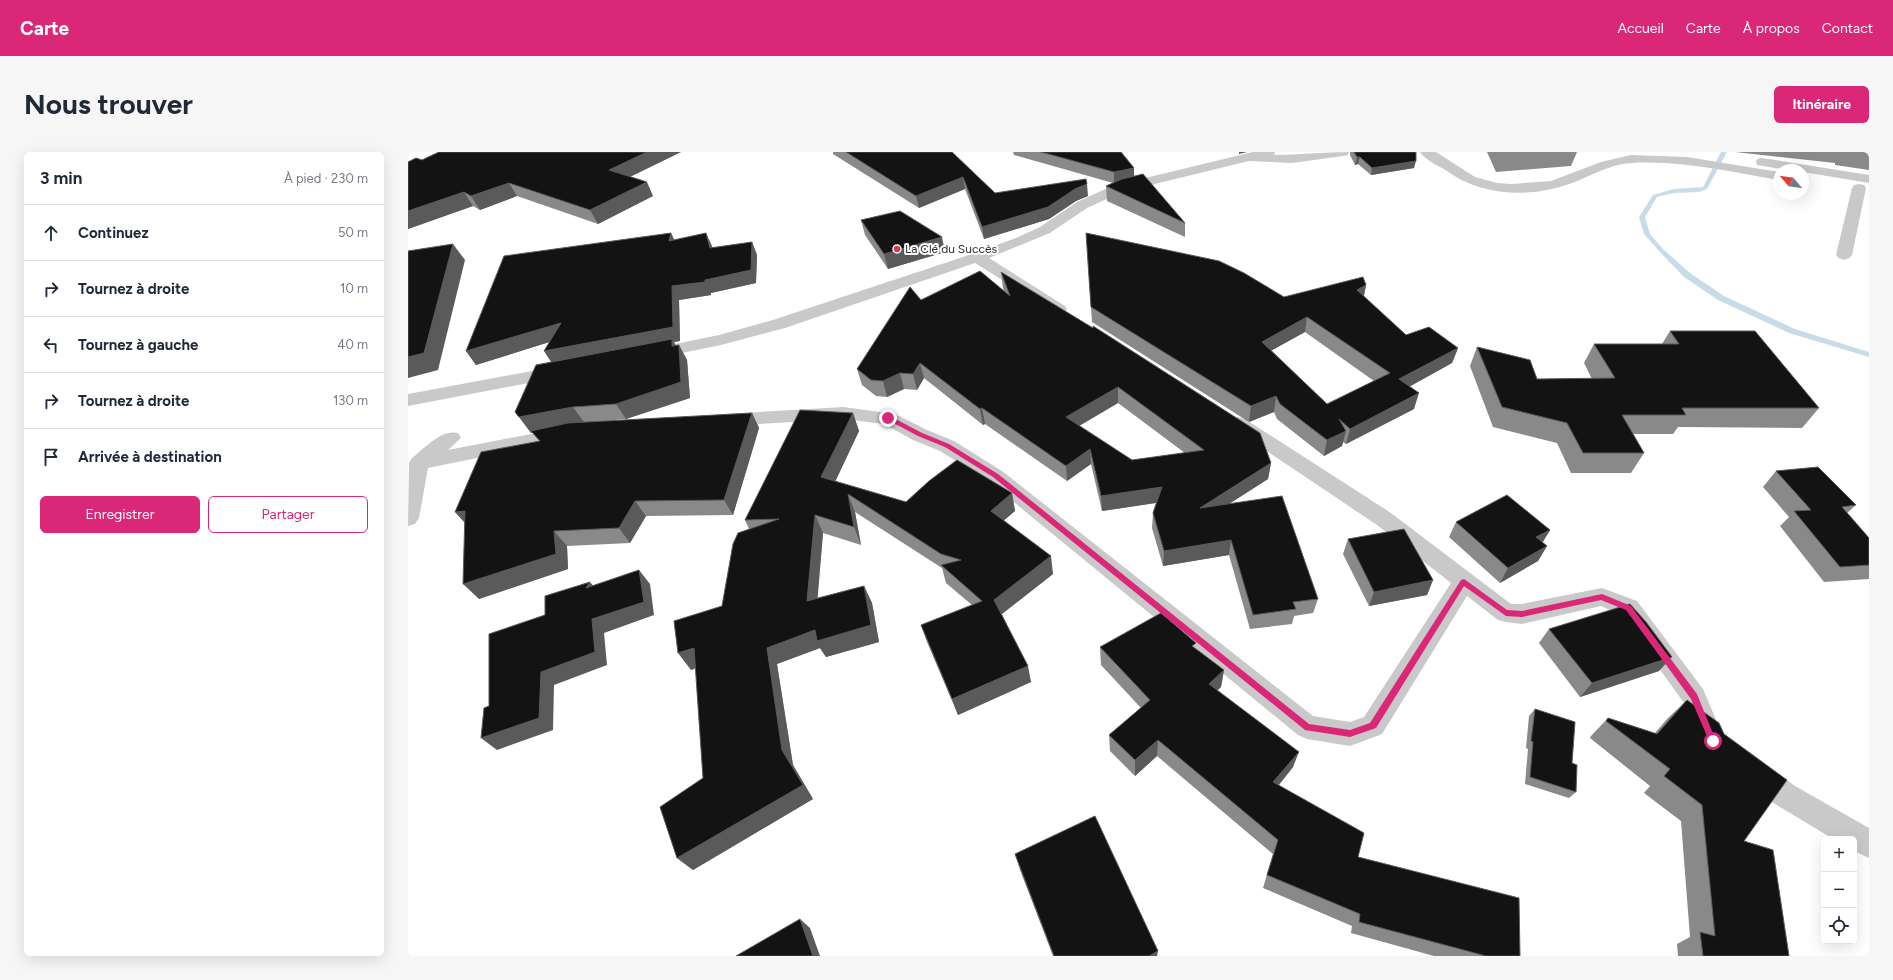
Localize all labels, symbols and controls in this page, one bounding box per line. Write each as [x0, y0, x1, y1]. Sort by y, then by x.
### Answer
text: Carte [20, 17, 69, 40]
text: Accueil [1618, 20, 1664, 37]
text: Carte [1686, 20, 1721, 37]
text: À propos [1743, 20, 1800, 37]
text: Contact [1822, 20, 1873, 37]
button: Itinéraire [1774, 86, 1869, 123]
text: Nous trouver [24, 87, 193, 121]
north arrow [1773, 164, 1809, 200]
text: 3 min [40, 168, 82, 188]
text: À pied · 230 m [284, 171, 368, 186]
icon: ahead [40, 222, 62, 244]
text: Continuez [78, 224, 149, 242]
text: 50 m [338, 225, 368, 240]
place label: La Clé du Succès [905, 242, 997, 256]
marker: La Clé du Succès [892, 244, 902, 254]
icon: right [40, 278, 62, 300]
text: Tournez à droite [78, 280, 189, 298]
text: 10 m [340, 281, 368, 296]
icon: left [40, 334, 62, 356]
text: Tournez à gauche [78, 336, 198, 354]
text: 40 m [337, 337, 368, 352]
icon: right [40, 390, 62, 412]
text: Tournez à droite [78, 392, 189, 410]
text: 130 m [333, 393, 368, 408]
route end [879, 409, 897, 427]
icon: arrive [40, 446, 62, 468]
text: Arrivée à destination [78, 448, 222, 466]
button: Enregistrer [40, 496, 200, 533]
button: Partager [208, 496, 368, 533]
route start [1704, 732, 1722, 750]
map controls [1821, 836, 1857, 944]
button: + [1821, 836, 1857, 872]
button: − [1821, 872, 1857, 908]
button: locate [1821, 908, 1857, 944]

